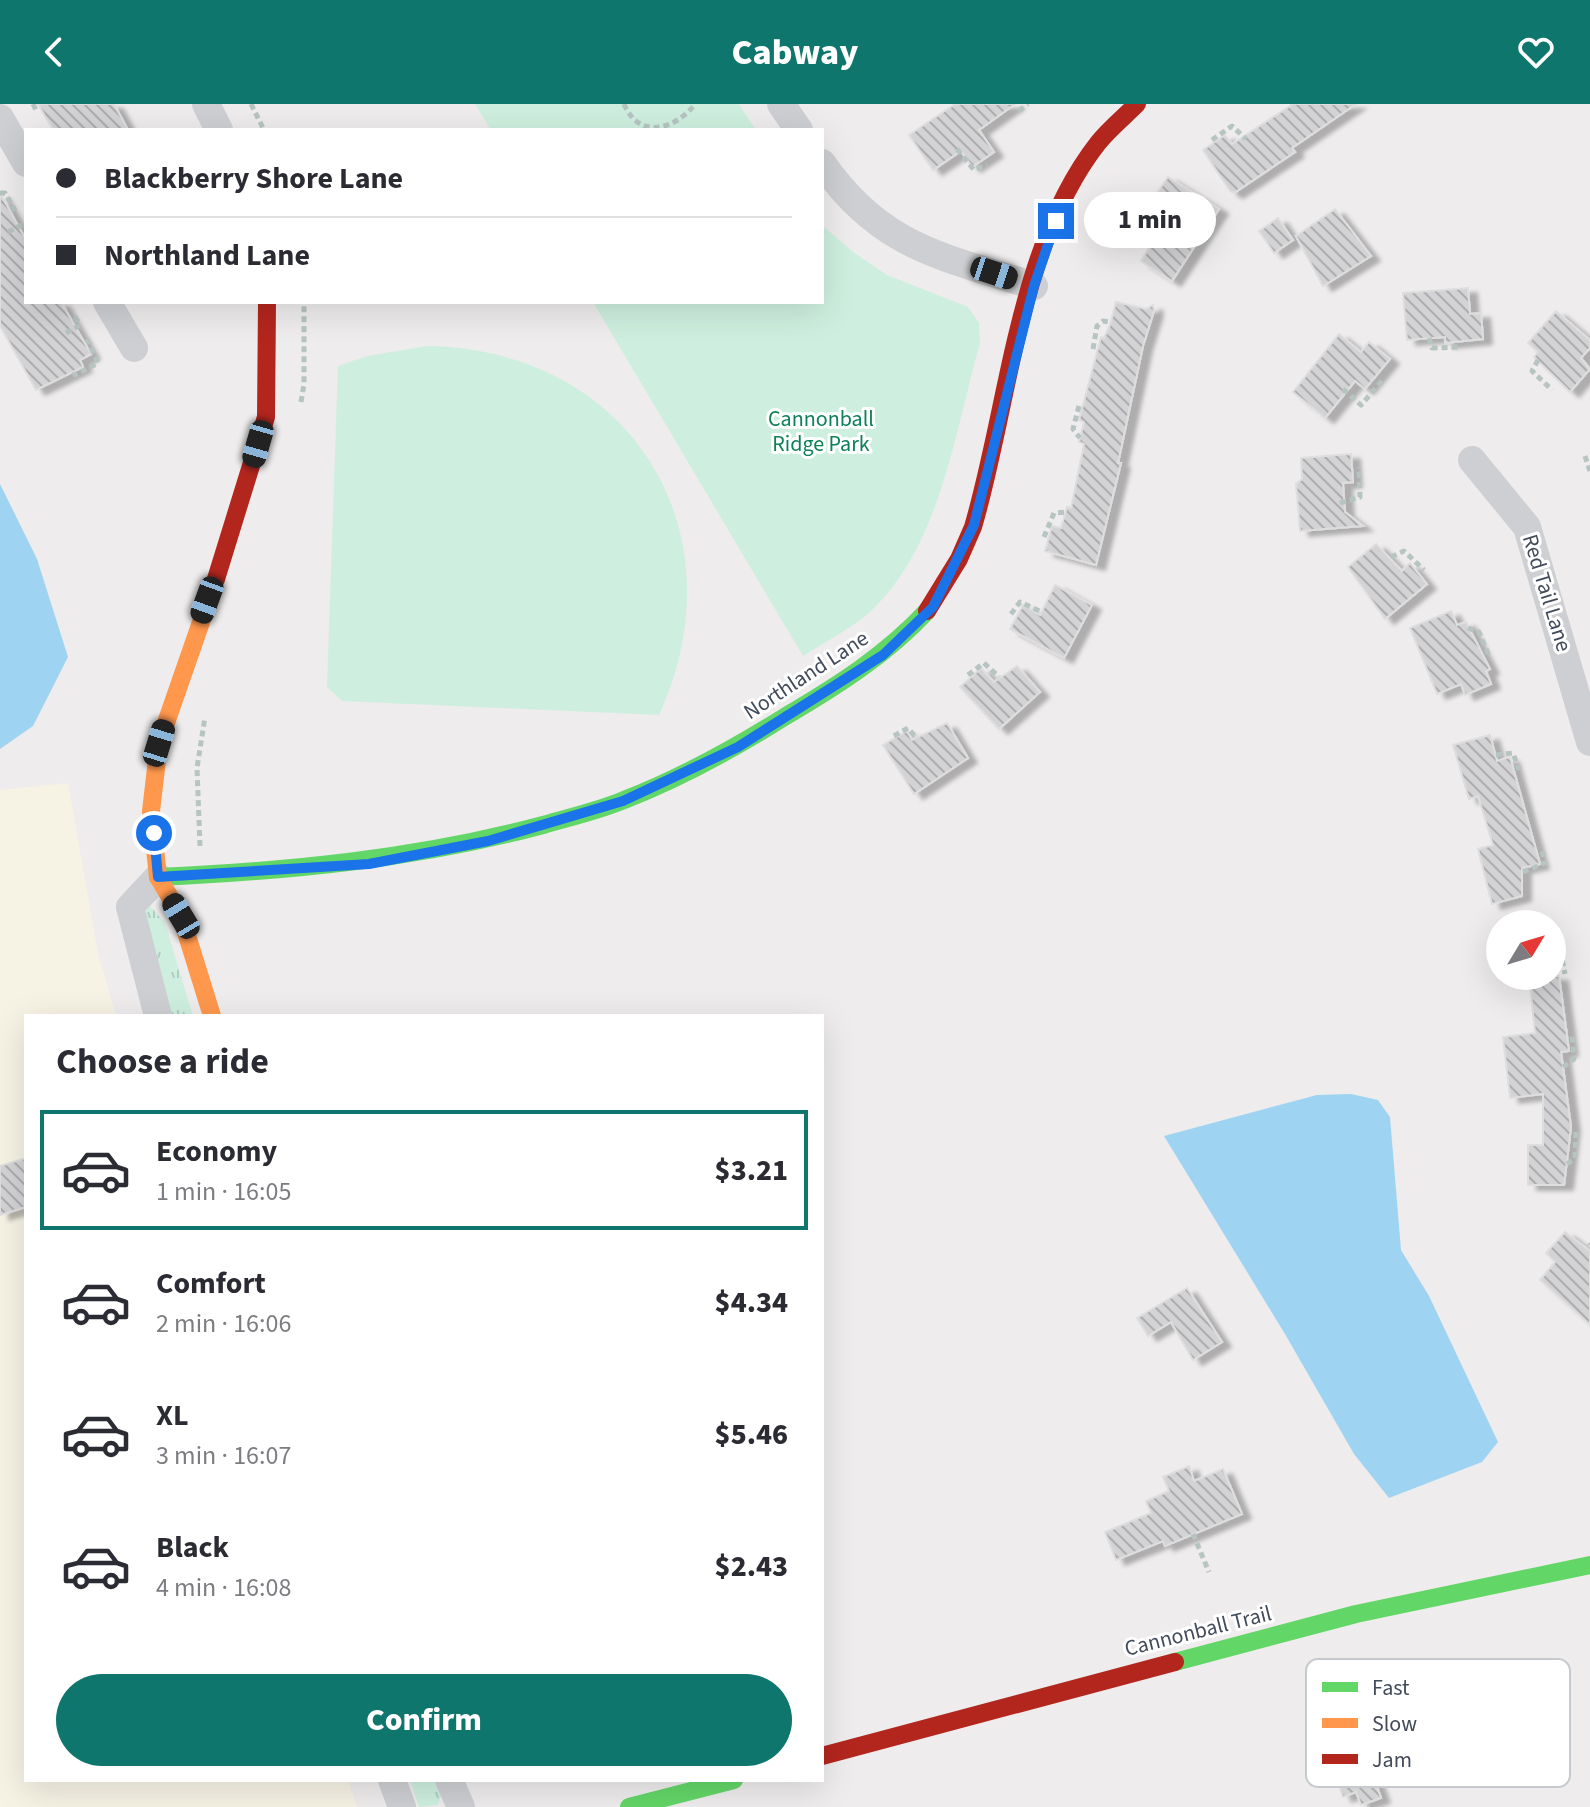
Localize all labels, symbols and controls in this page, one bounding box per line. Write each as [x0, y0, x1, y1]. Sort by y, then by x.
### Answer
text: Cabway [732, 27, 858, 78]
icon: back [32, 30, 76, 74]
icon: heart [1514, 30, 1558, 74]
text: Blackberry Shore Lane [104, 157, 403, 200]
callout: 1 min [1084, 193, 1216, 249]
text: 1 min [1118, 201, 1182, 238]
route end [1038, 203, 1074, 239]
text: Northland Lane [104, 234, 310, 277]
car [967, 254, 1021, 292]
park label: Cannonball Ridge Park [768, 403, 874, 460]
car [240, 418, 276, 470]
street label: Red Tail Lane [1514, 530, 1580, 656]
car [188, 573, 226, 627]
street label: Northland Lane [737, 623, 875, 727]
car [141, 717, 177, 769]
route start [136, 815, 172, 851]
car [158, 889, 204, 943]
north arrow [1486, 910, 1566, 990]
map controls [1486, 910, 1566, 990]
text: Choose a ride [56, 1036, 269, 1087]
text: Economy [156, 1130, 277, 1173]
icon: car [60, 1134, 132, 1206]
text: $3.21 [715, 1149, 788, 1192]
text: 1 min · 16:05 [156, 1173, 291, 1210]
text: Comfort [156, 1262, 266, 1305]
icon: car [60, 1266, 132, 1338]
text: $4.34 [715, 1281, 788, 1324]
text: 2 min · 16:06 [156, 1305, 291, 1342]
text: XL [156, 1394, 189, 1437]
icon: car [60, 1398, 132, 1470]
text: $5.46 [715, 1413, 788, 1456]
text: 3 min · 16:07 [156, 1437, 291, 1474]
text: Black [156, 1526, 229, 1569]
icon: car [60, 1530, 132, 1602]
text: $2.43 [715, 1545, 788, 1588]
text: 4 min · 16:08 [156, 1569, 291, 1606]
street label: Cannonball Trail [1121, 1597, 1275, 1665]
legend [1306, 1659, 1570, 1787]
text: Fast [1372, 1672, 1410, 1704]
button: Confirm [56, 1674, 792, 1766]
text: Slow [1372, 1708, 1417, 1740]
text: Jam [1372, 1744, 1412, 1776]

